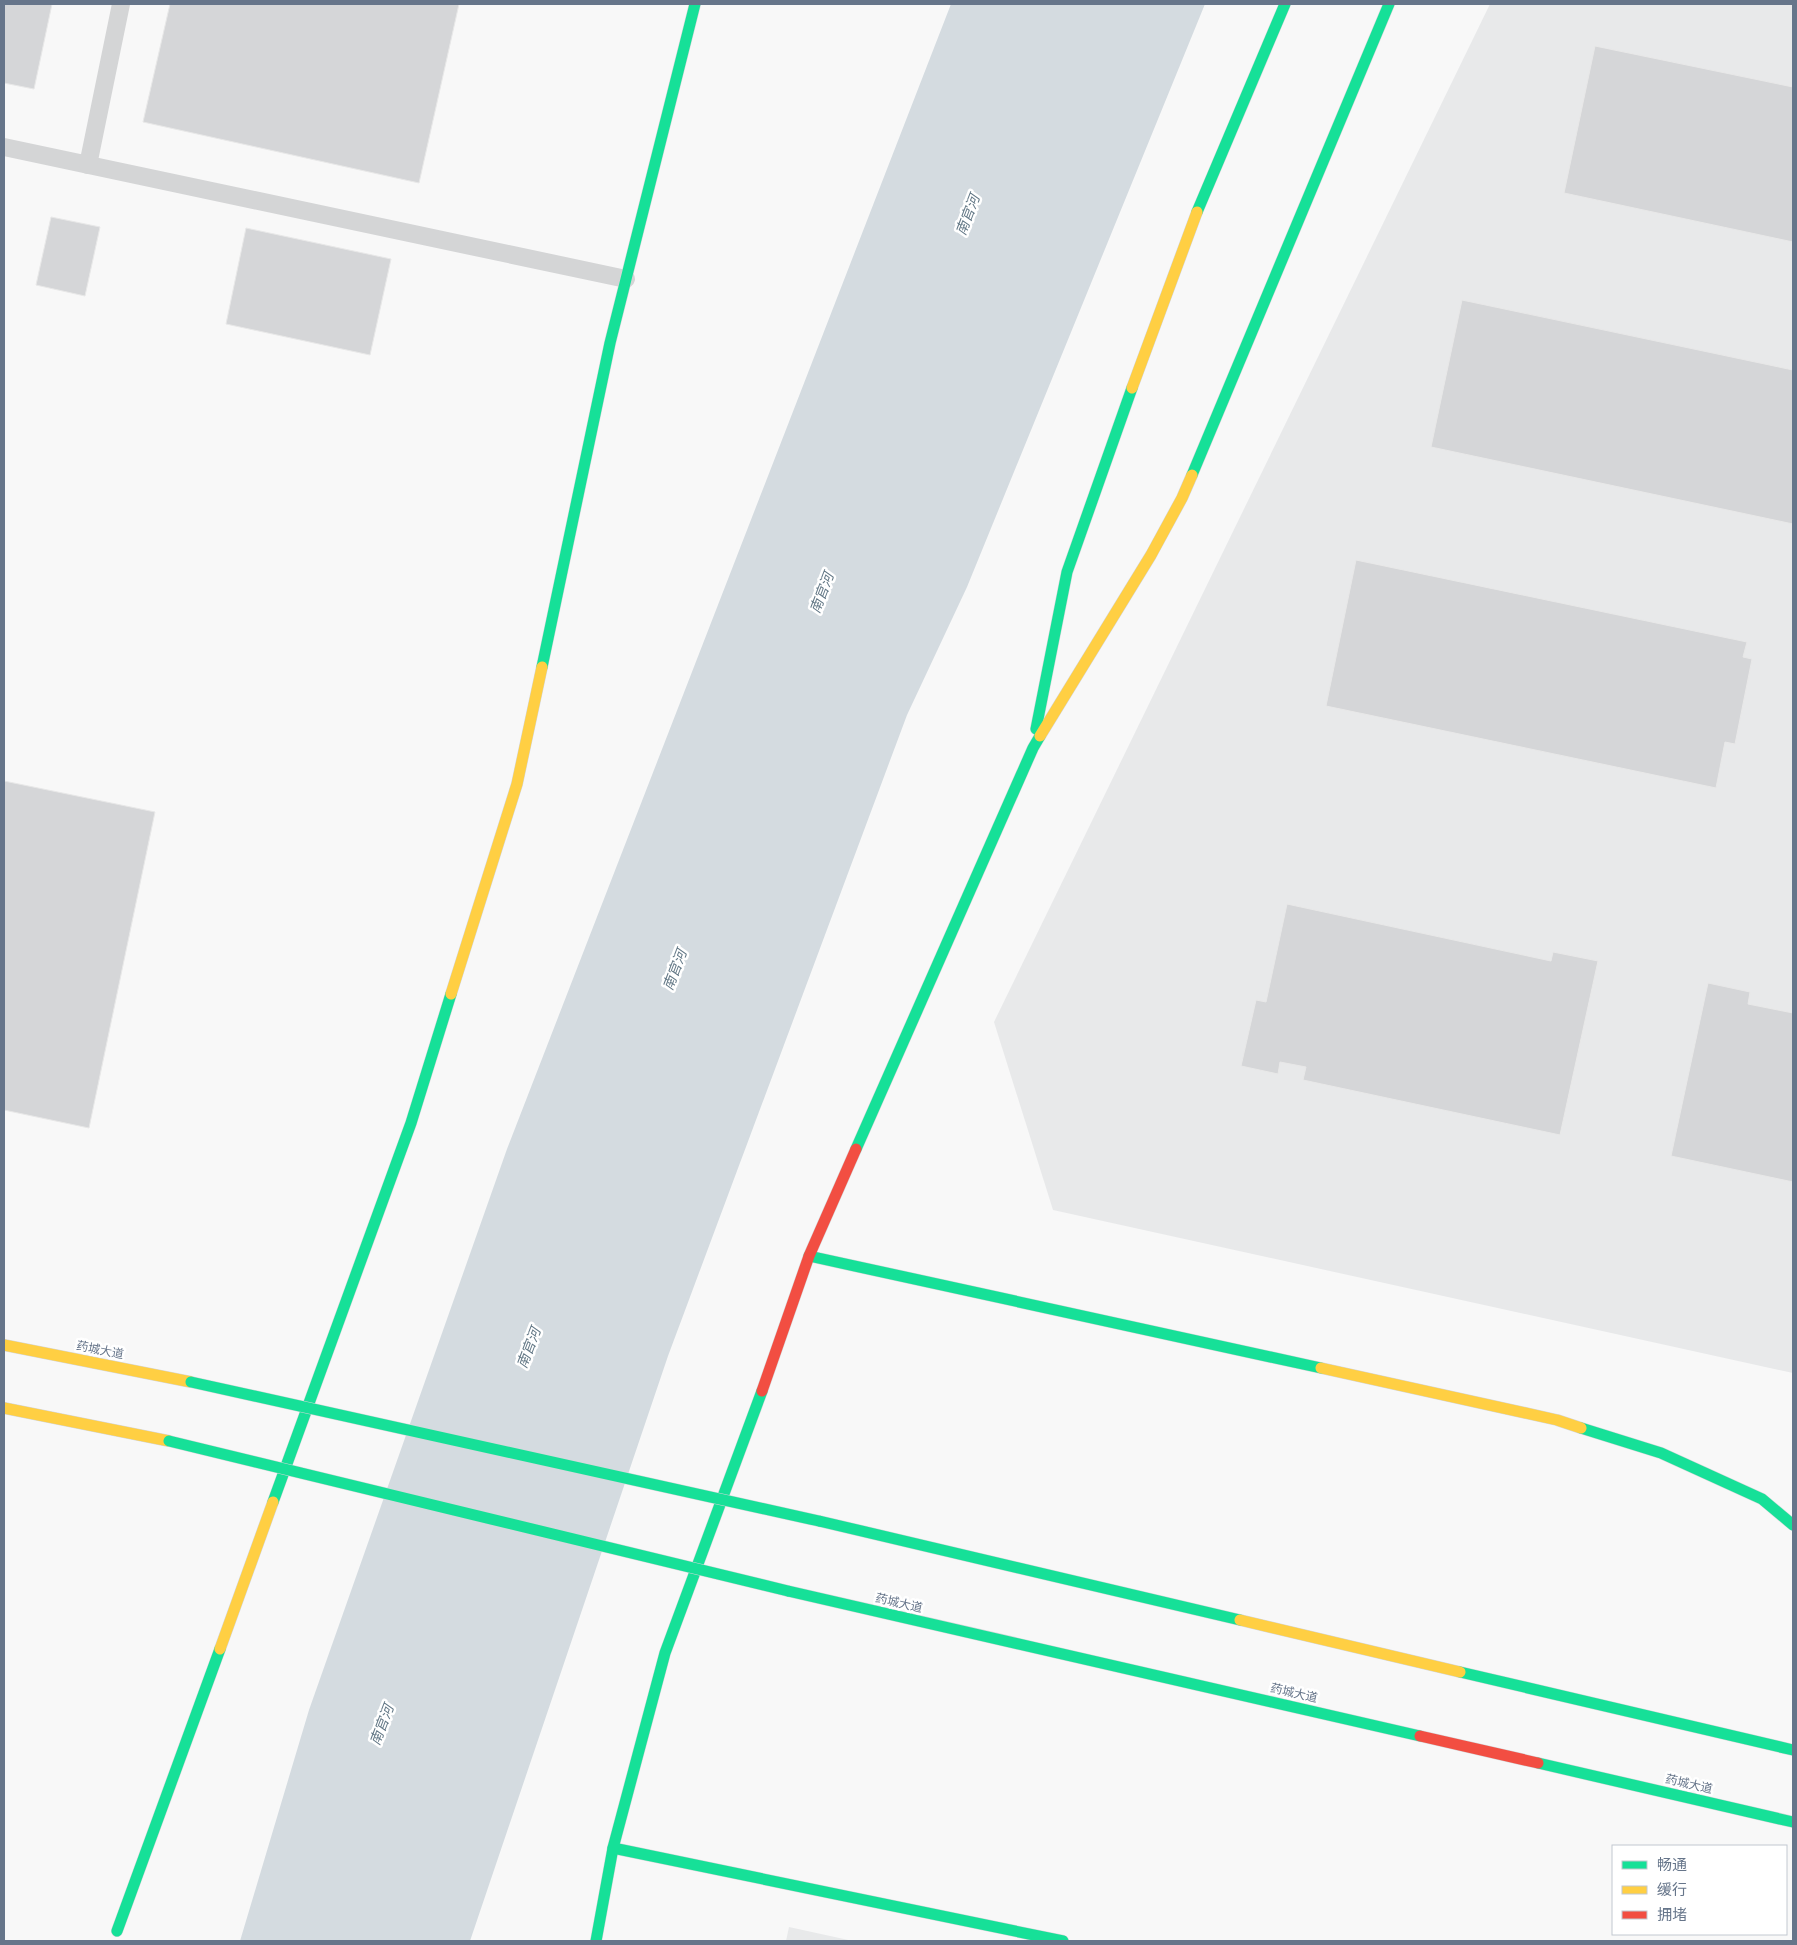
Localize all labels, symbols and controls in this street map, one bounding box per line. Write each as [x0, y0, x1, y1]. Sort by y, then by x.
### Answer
water label: 南官河 [952, 189, 985, 238]
water label: 南官河 [806, 567, 839, 616]
water label: 南官河 [659, 944, 692, 993]
water label: 南官河 [513, 1322, 546, 1371]
street label: 药城大道 [75, 1338, 125, 1362]
street label: 药城大道 [874, 1590, 924, 1616]
street label: 药城大道 [1269, 1680, 1319, 1706]
water label: 南官河 [366, 1699, 399, 1748]
street label: 药城大道 [1664, 1771, 1714, 1797]
legend [1612, 1845, 1787, 1935]
text: 畅通 [1657, 1855, 1687, 1875]
text: 缓行 [1657, 1880, 1687, 1900]
text: 拥堵 [1657, 1905, 1687, 1925]

